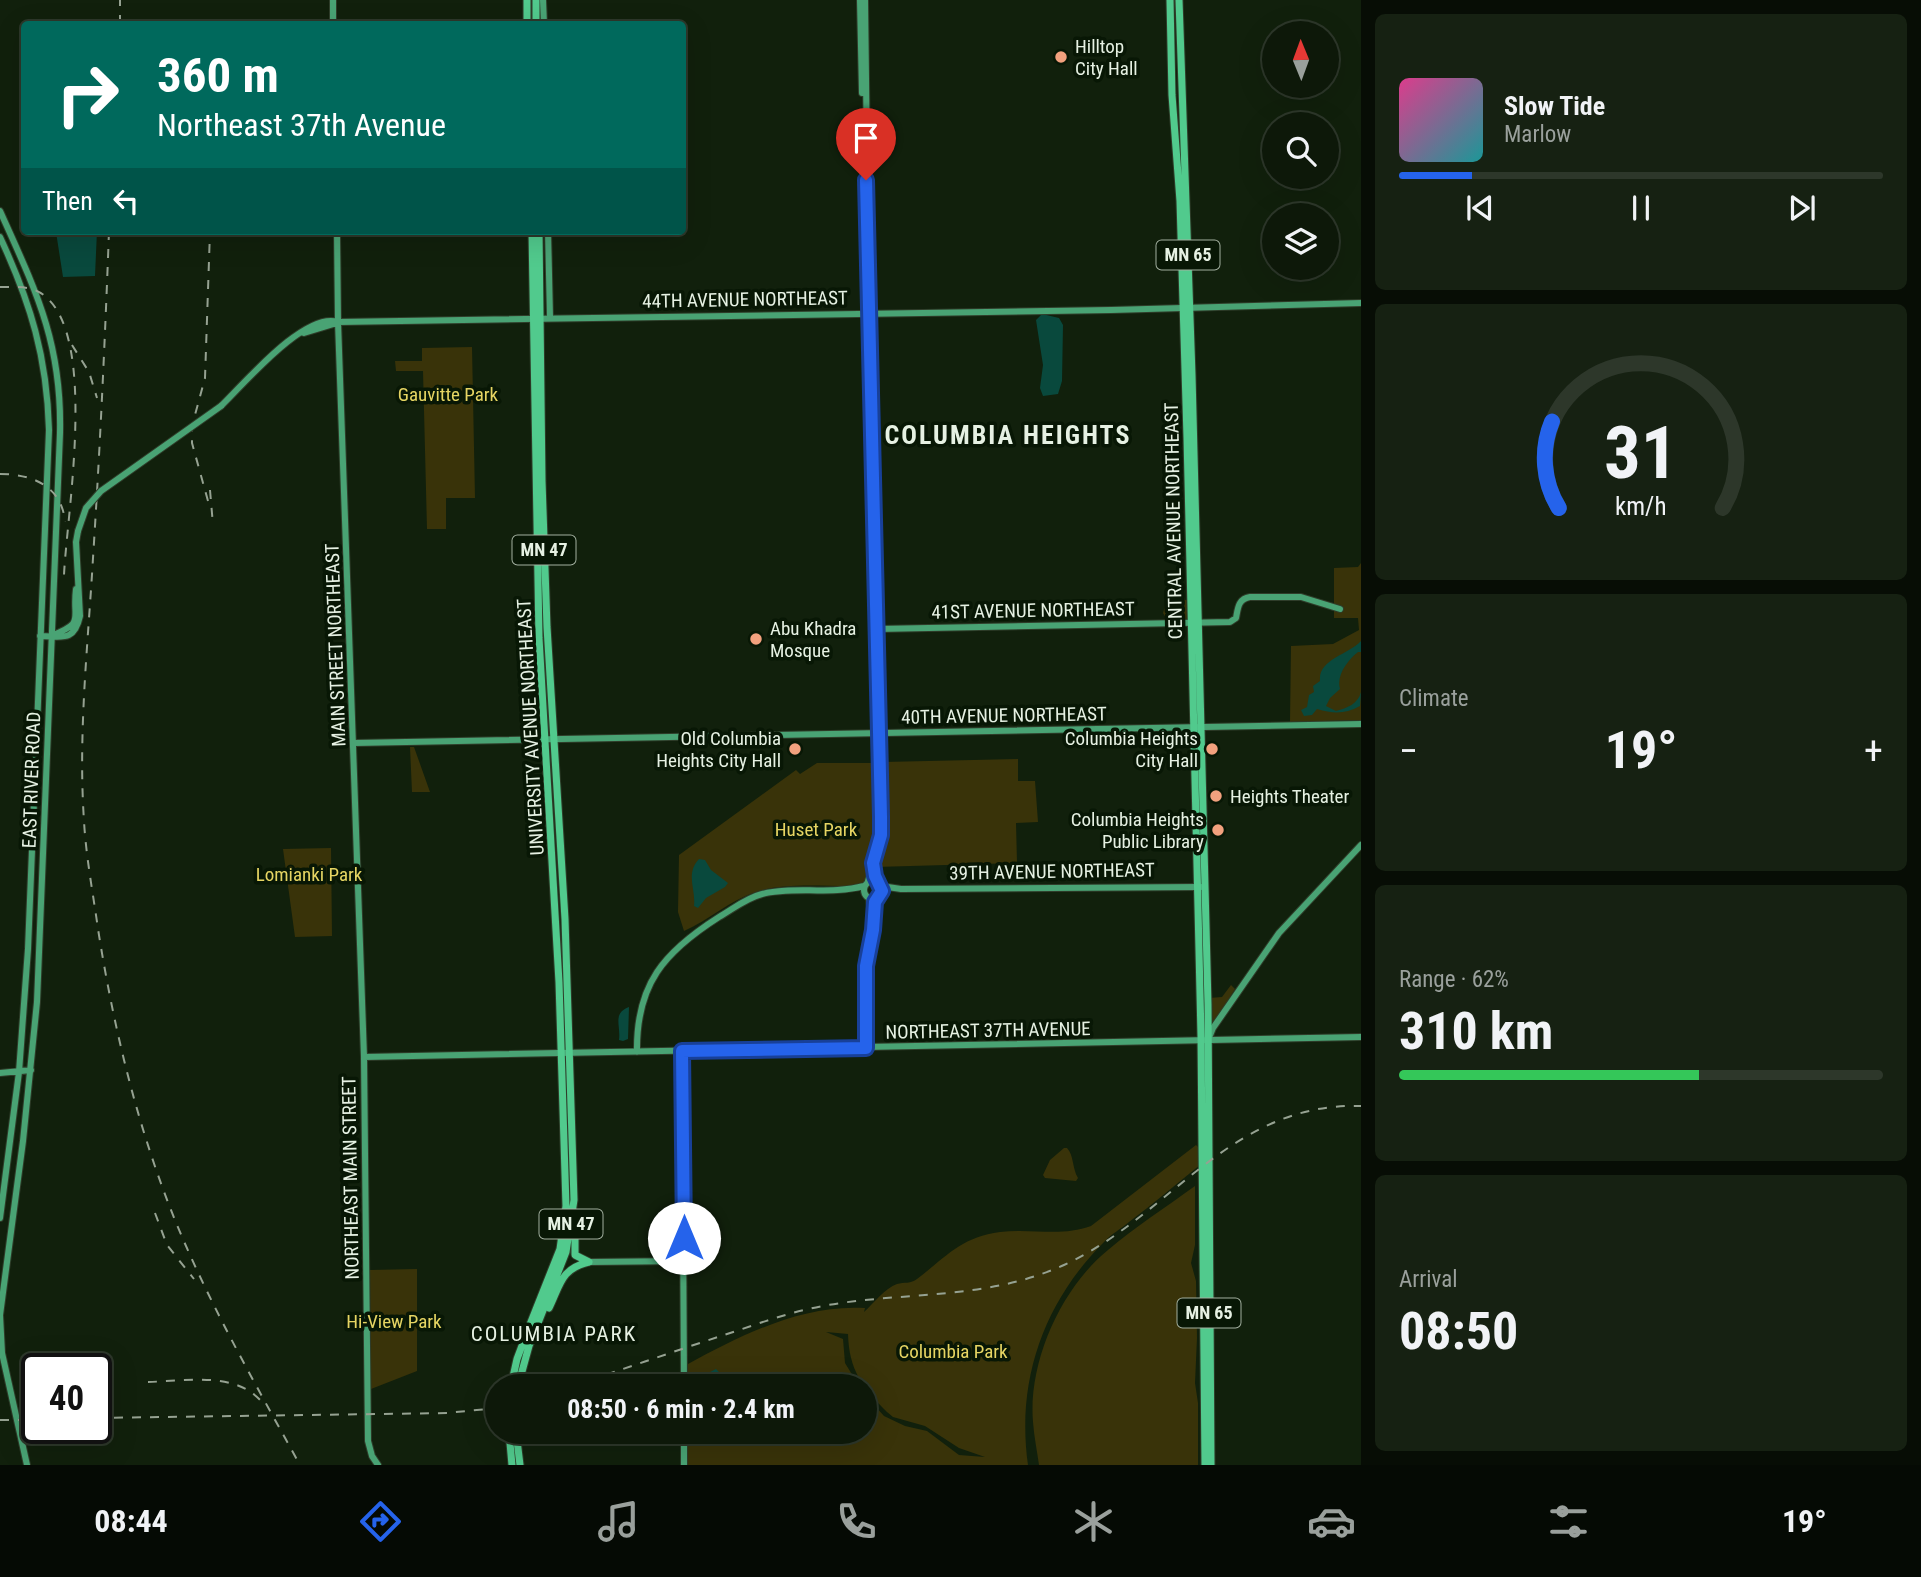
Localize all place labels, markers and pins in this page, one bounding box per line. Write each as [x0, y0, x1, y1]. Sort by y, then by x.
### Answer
place label: Hilltop City Hall [1075, 35, 1138, 80]
marker: Hilltop City Hall [1053, 49, 1069, 65]
pin [836, 108, 896, 180]
place label: Abu Khadra Mosque [770, 617, 856, 662]
marker: Abu Khadra Mosque [748, 631, 764, 647]
place label: Old Columbia Heights City Hall [656, 727, 781, 772]
place label: Columbia Heights City Hall [1065, 727, 1198, 772]
marker: Old Columbia Heights City Hall [787, 741, 803, 757]
marker: Columbia Heights City Hall [1204, 741, 1220, 757]
place label: Heights Theater [1230, 785, 1349, 808]
marker: Heights Theater [1208, 788, 1224, 804]
place label: Columbia Heights Public Library [1071, 808, 1204, 853]
marker: Columbia Heights Public Library [1210, 822, 1226, 838]

